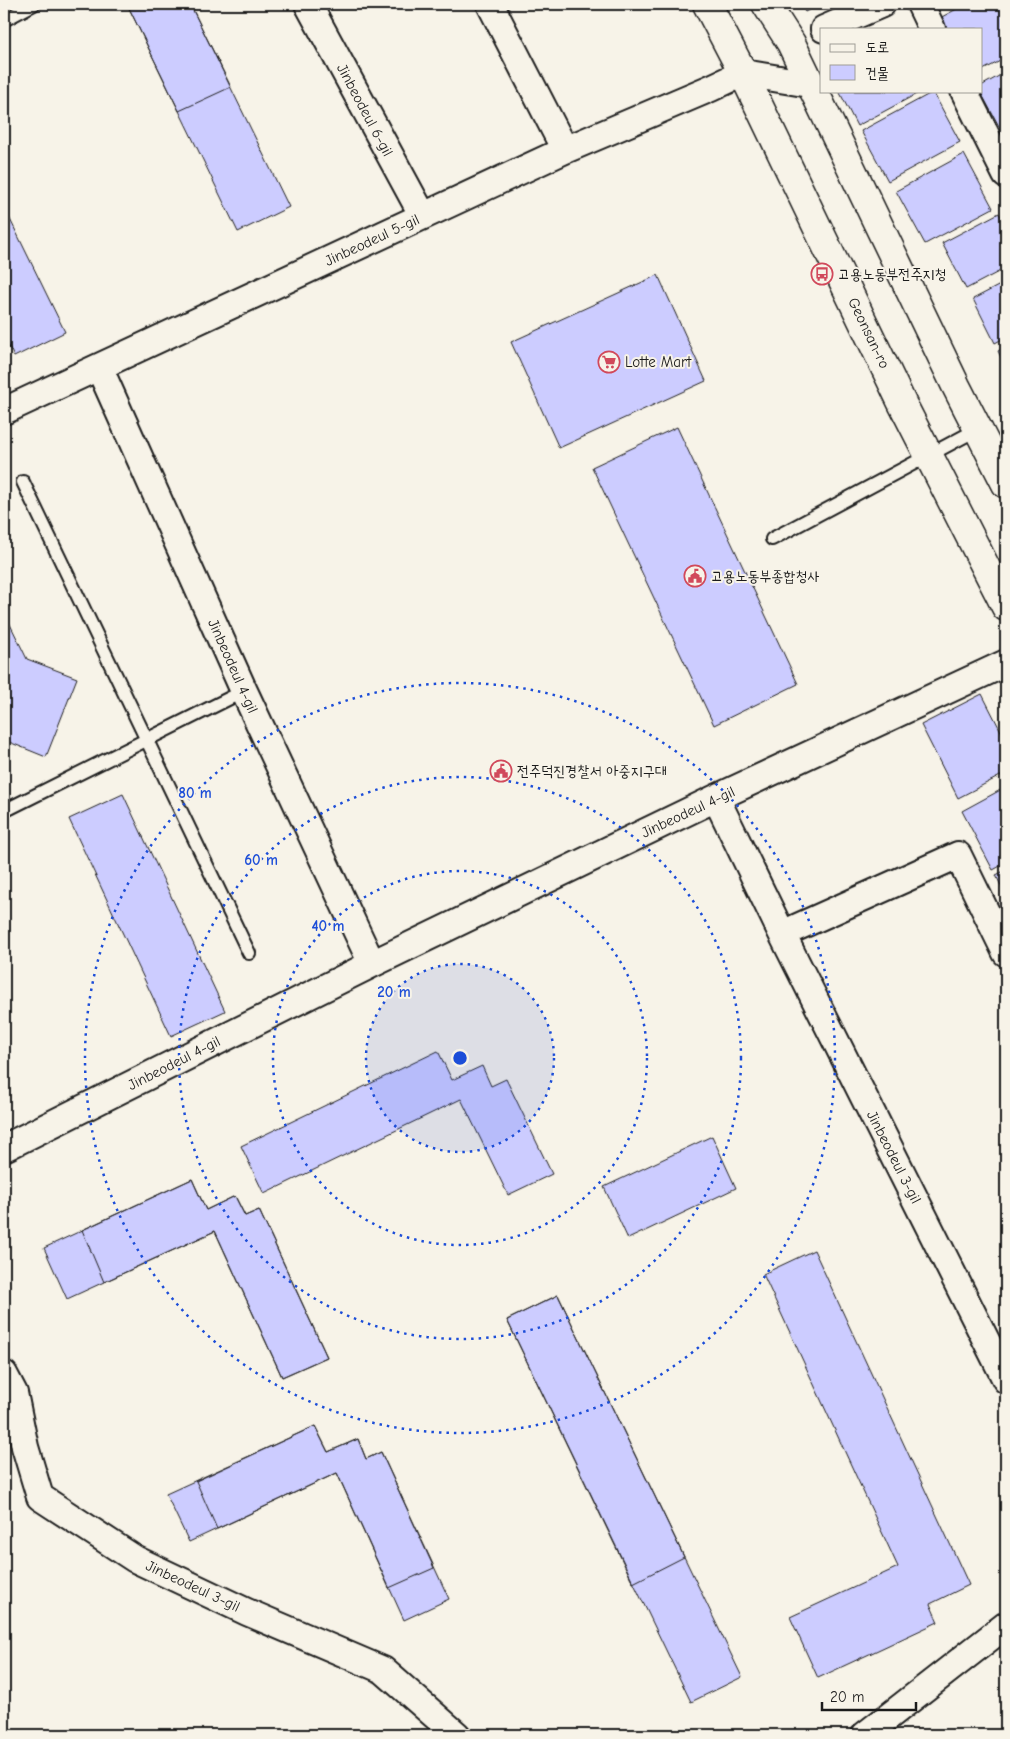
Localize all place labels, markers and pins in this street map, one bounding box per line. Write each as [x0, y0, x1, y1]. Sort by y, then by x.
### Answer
bus stop icon: 고용노동부전주지청 [810, 262, 834, 286]
place label: 고용노동부전주지청 [838, 265, 947, 283]
supermarket icon: Lotte Mart [597, 350, 621, 374]
place label: Lotte Mart [625, 353, 692, 371]
public building icon: 고용노동부종합청사 [683, 564, 707, 588]
place label: 고용노동부종합청사 [711, 567, 820, 585]
public building icon: 전주덕진경찰서 아중지구대 [489, 759, 513, 783]
place label: 전주덕진경찰서 아중지구대 [517, 762, 667, 780]
centre of rings [451, 1049, 469, 1067]

